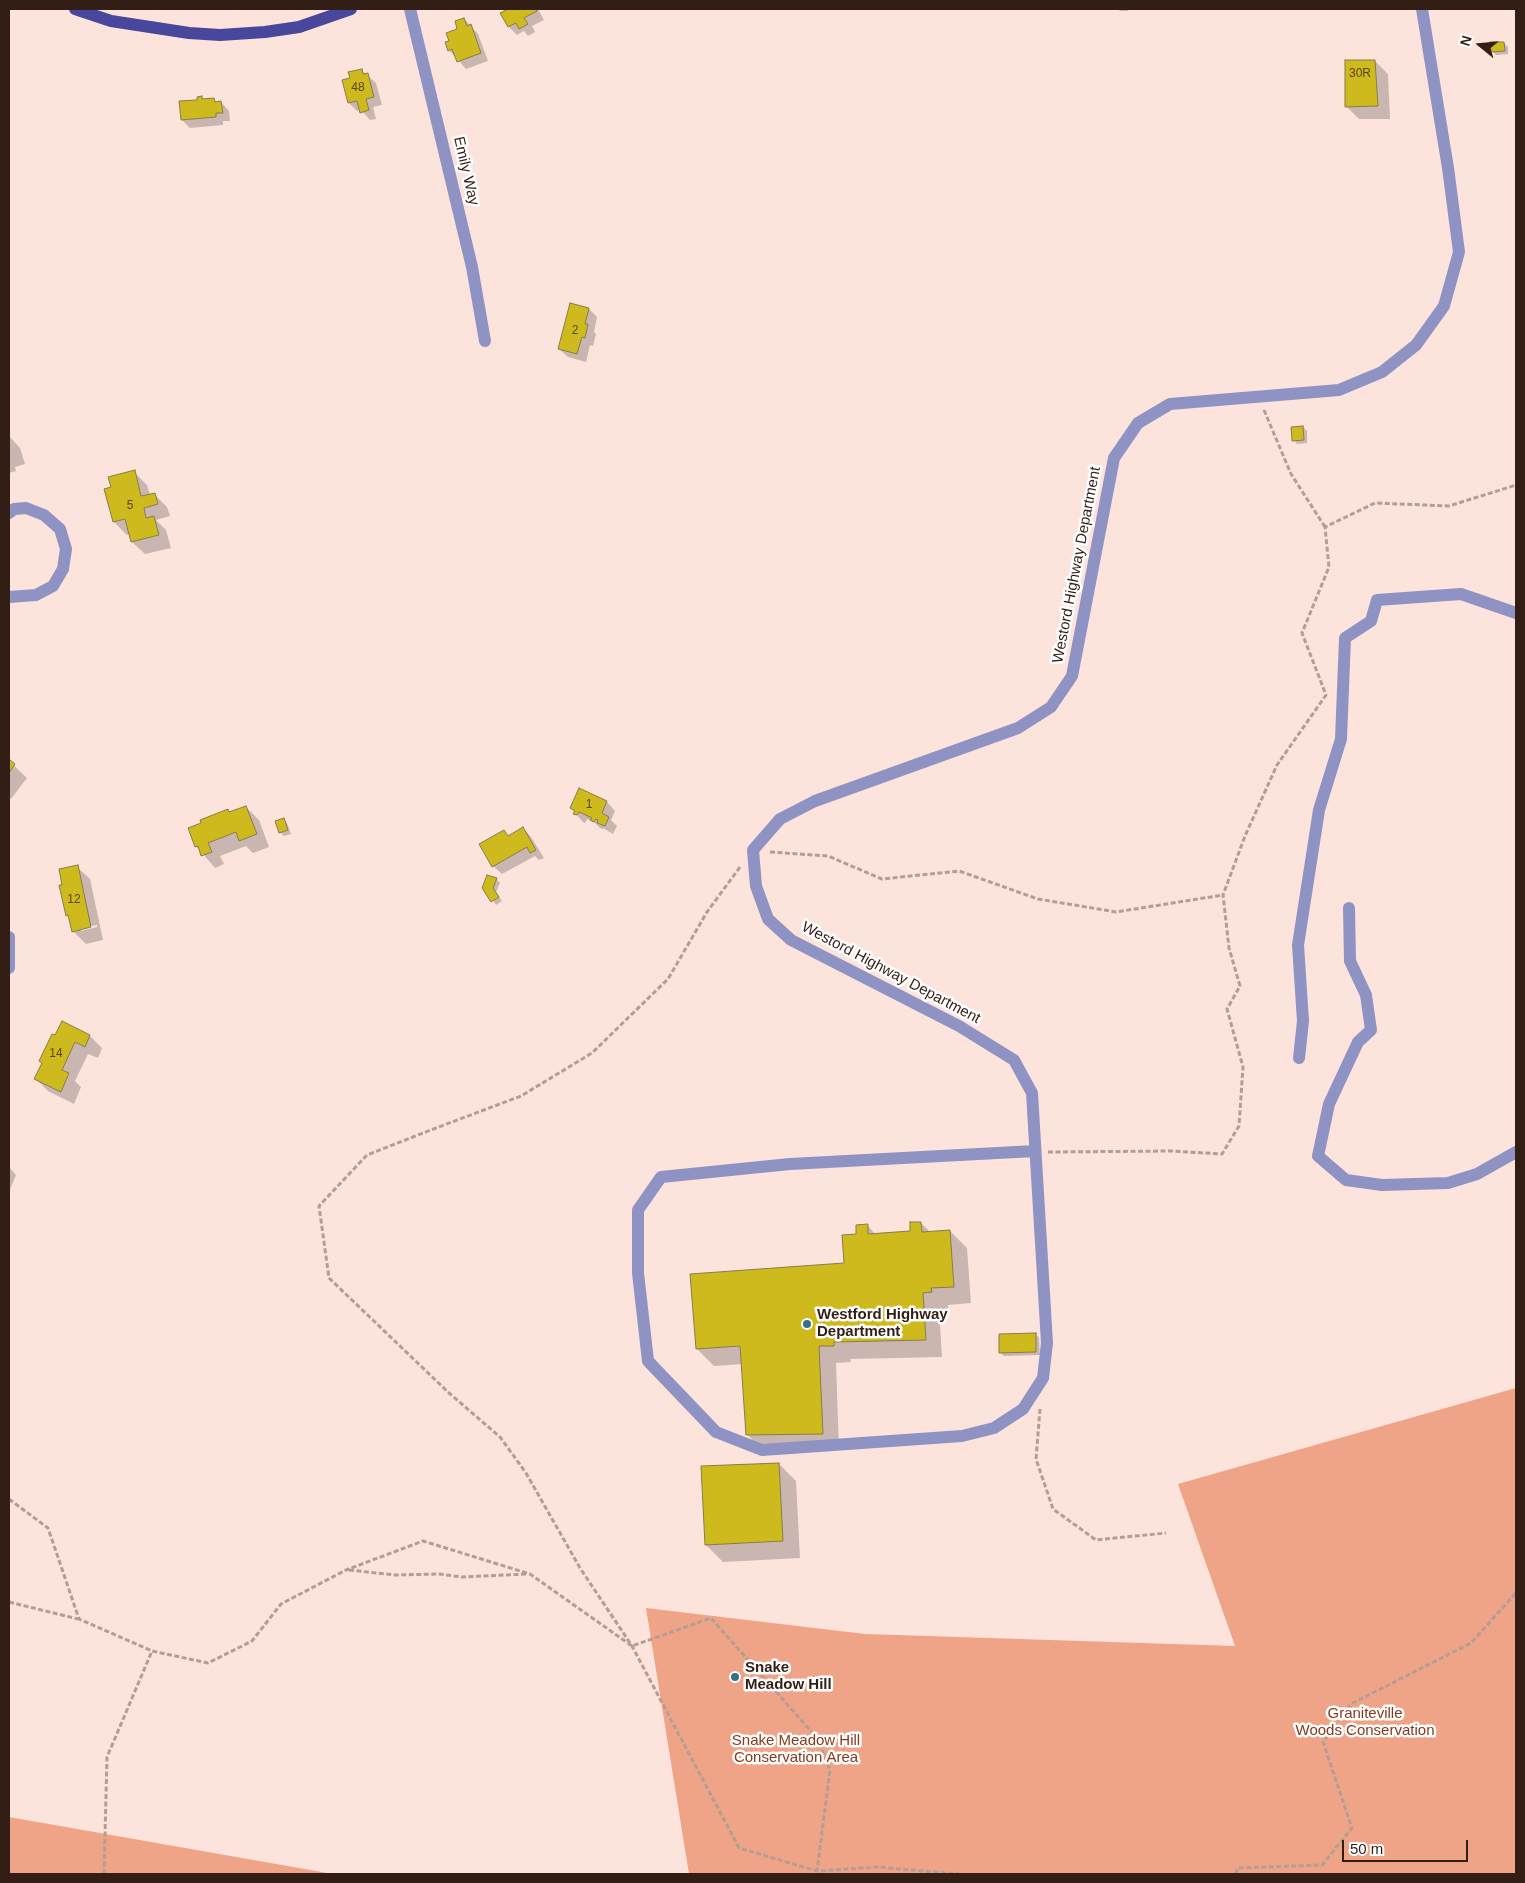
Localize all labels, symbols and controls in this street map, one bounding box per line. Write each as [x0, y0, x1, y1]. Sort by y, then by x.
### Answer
north arrow [1455, 20, 1505, 70]
text: N [1457, 33, 1475, 48]
house number: 30R [1349, 67, 1371, 81]
house number: 48 [351, 81, 365, 95]
street label: Emily Way [449, 135, 483, 207]
house number: 2 [572, 324, 578, 338]
street label: Westord Highway Department [1049, 465, 1105, 665]
house number: 5 [127, 499, 133, 513]
house number: 1 [586, 798, 592, 812]
house number: 12 [67, 893, 81, 907]
street label: Westord Highway Department [799, 918, 983, 1028]
house number: 14 [49, 1047, 63, 1061]
place label: Westford Highway Department [817, 1306, 948, 1341]
marker: Westford Highway Department [801, 1318, 813, 1330]
place label: Snake Meadow Hill [745, 1659, 832, 1694]
marker: Snake Meadow Hill [729, 1671, 741, 1683]
park label: Graniteville Woods Conservation [1296, 1705, 1434, 1740]
park label: Snake Meadow Hill Conservation Area [732, 1732, 860, 1767]
scale bar [1345, 1830, 1471, 1862]
text: 50 m [1350, 1840, 1383, 1857]

